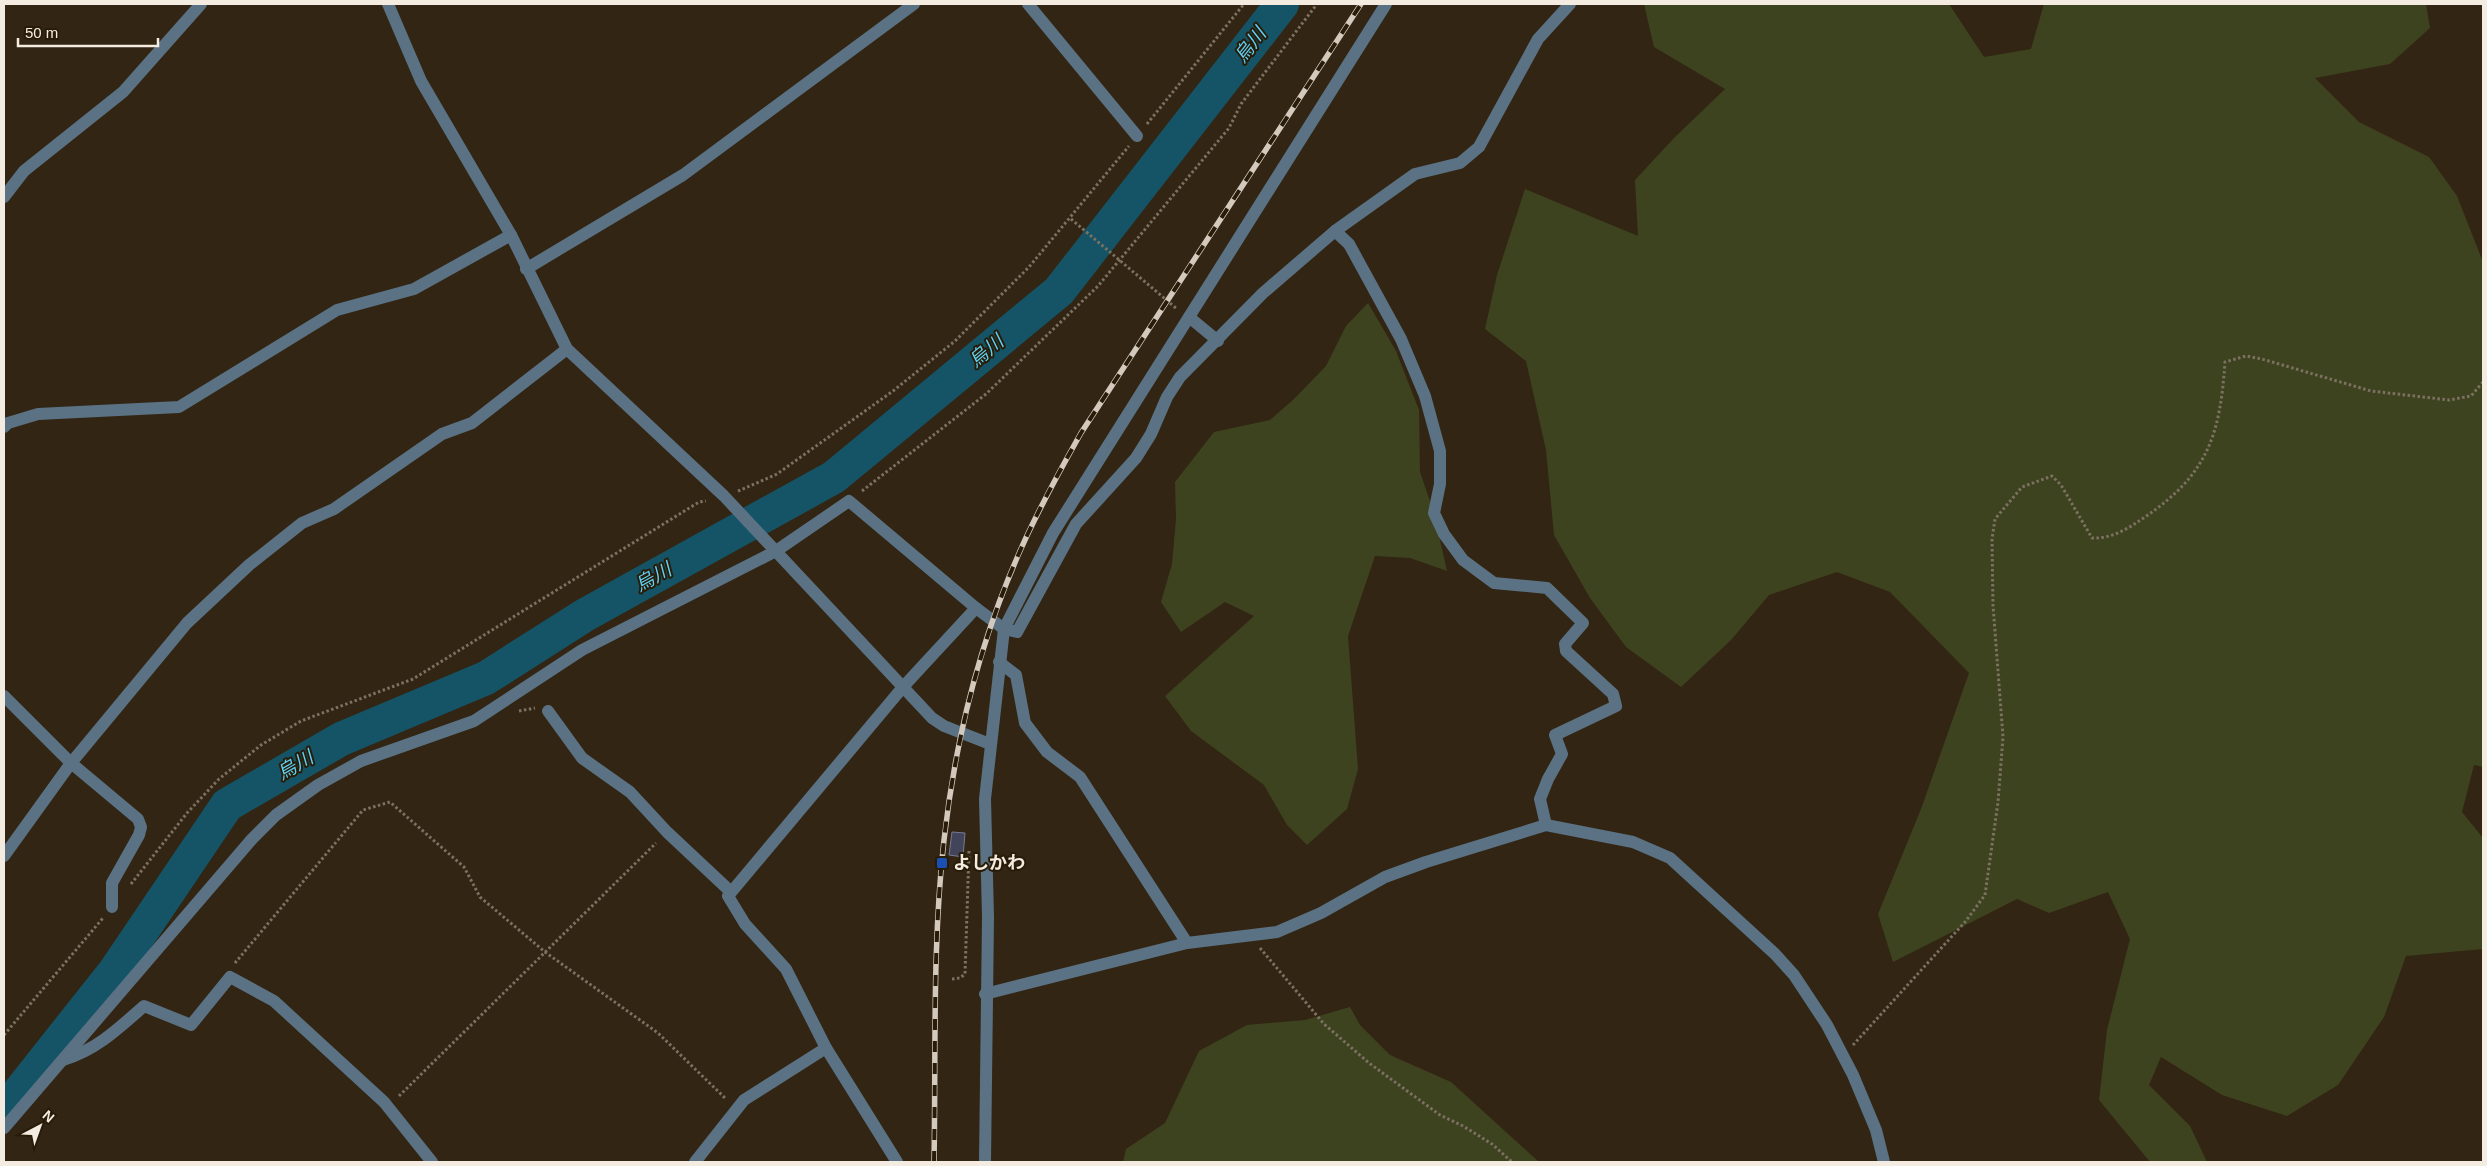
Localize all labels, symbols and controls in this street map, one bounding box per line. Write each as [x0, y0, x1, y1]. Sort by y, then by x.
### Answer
scale bar [18, 15, 158, 47]
water label: 烏川 [1230, 22, 1271, 66]
text: 50 m [25, 24, 58, 41]
water label: 烏川 [965, 329, 1009, 371]
water label: 烏川 [631, 558, 676, 595]
water label: 烏川 [273, 745, 318, 784]
place label: よしかわ [953, 853, 1025, 873]
marker: よしかわ [935, 856, 949, 870]
north arrow [15, 1101, 65, 1151]
text: N [39, 1107, 58, 1126]

